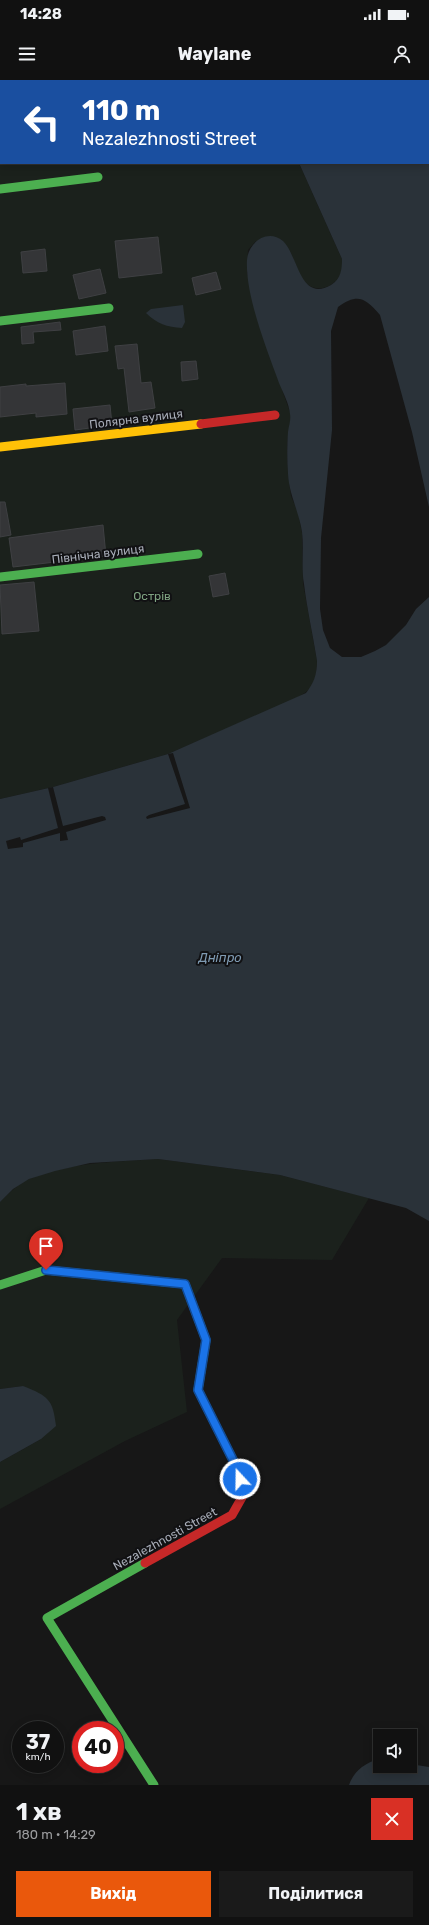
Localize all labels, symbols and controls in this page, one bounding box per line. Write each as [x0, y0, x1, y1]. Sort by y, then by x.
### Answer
text: 14:28 [20, 5, 62, 23]
icon: menu [16, 43, 38, 65]
text: Waylane [178, 43, 251, 65]
icon: person [391, 43, 413, 65]
text: 110 m [82, 94, 160, 127]
icon: left [16, 96, 68, 148]
text: Nezalezhnosti Street [82, 128, 257, 150]
street label: Полярна вулиця [88, 406, 184, 432]
street label: Північна вулиця [51, 541, 145, 567]
park label: Острів [133, 589, 171, 603]
water label: Дніпро [197, 950, 242, 965]
pin [29, 1229, 63, 1270]
icon: arrive [35, 1235, 57, 1257]
position arrow [219, 1458, 261, 1500]
street label: Nezalezhnosti Street [111, 1505, 220, 1573]
speed limit sign: 40 [72, 1721, 124, 1773]
map controls [373, 1729, 417, 1773]
button: sound [373, 1729, 417, 1773]
text: 37 [26, 1730, 50, 1754]
text: km/h [26, 1751, 50, 1763]
text: 1 хв [16, 1798, 62, 1826]
button: close [371, 1798, 413, 1840]
text: 180 m · 14:29 [16, 1827, 96, 1842]
button: Вихід [16, 1871, 211, 1917]
button: Поділитися [219, 1871, 413, 1917]

